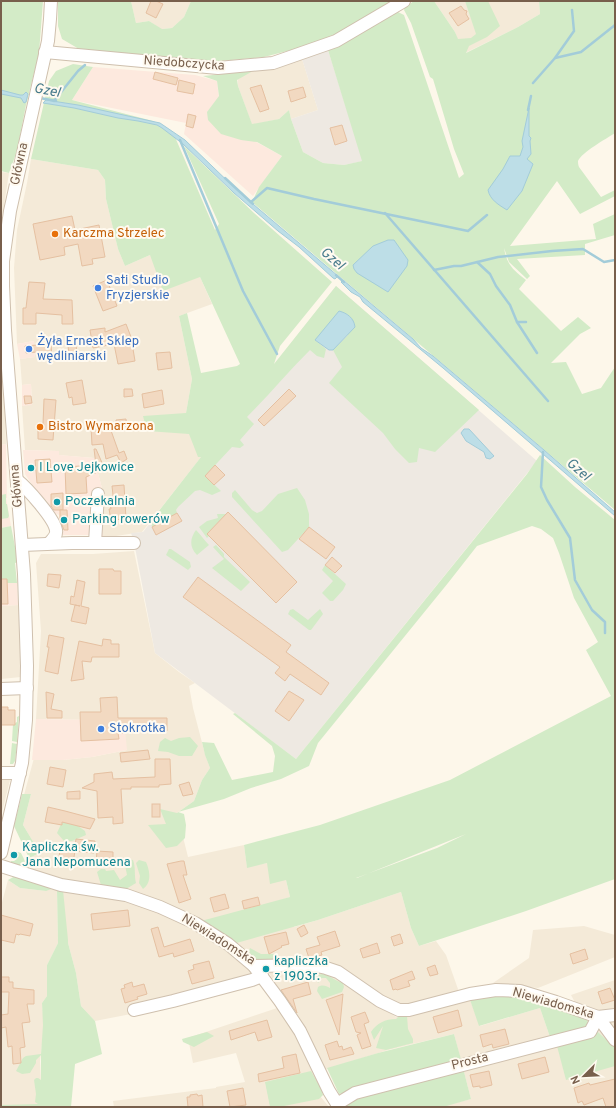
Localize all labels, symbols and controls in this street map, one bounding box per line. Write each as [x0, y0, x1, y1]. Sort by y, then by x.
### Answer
street label: Niedobczycka [143, 53, 225, 75]
water label: Gzel [32, 80, 63, 102]
street label: Główna [8, 141, 32, 187]
place label: Karczma Strzelec [63, 226, 165, 242]
marker: Karczma Strzelec [50, 229, 60, 239]
water label: Gzel [316, 244, 349, 275]
place label: Sati Studio Fryzjerskie [106, 273, 169, 304]
marker: Sati Studio Fryzjerskie [93, 283, 103, 293]
place label: Żyła Ernest Sklep wędliniarski [37, 332, 139, 365]
marker: Żyła Ernest Sklep wędliniarski [24, 344, 34, 354]
place label: Bistro Wymarzona [48, 419, 154, 435]
marker: Bistro Wymarzona [35, 422, 45, 432]
water label: Gzel [562, 455, 595, 486]
place label: I Love Jejkowice [39, 460, 134, 476]
marker: I Love Jejkowice [26, 463, 36, 473]
street label: Główna [7, 464, 27, 508]
place label: Poczekalnia [65, 494, 135, 510]
marker: Poczekalnia [52, 497, 62, 507]
place label: Parking rowerów [72, 512, 169, 528]
marker: Parking rowerów [59, 515, 69, 525]
place label: Stokrotka [109, 721, 166, 737]
marker: Stokrotka [96, 724, 106, 734]
place label: Kapliczka św. Jana Nepomucena [22, 840, 131, 871]
marker: Kapliczka św. Jana Nepomucena [9, 850, 19, 860]
street label: Niewiadomska [178, 911, 258, 969]
place label: kapliczka z 1903r. [274, 954, 328, 985]
marker: kapliczka z 1903r. [261, 964, 271, 974]
street label: Niewiadomska [510, 985, 596, 1023]
street label: Prosta [450, 1050, 490, 1074]
north arrow [564, 1056, 604, 1096]
text: N [568, 1073, 584, 1086]

